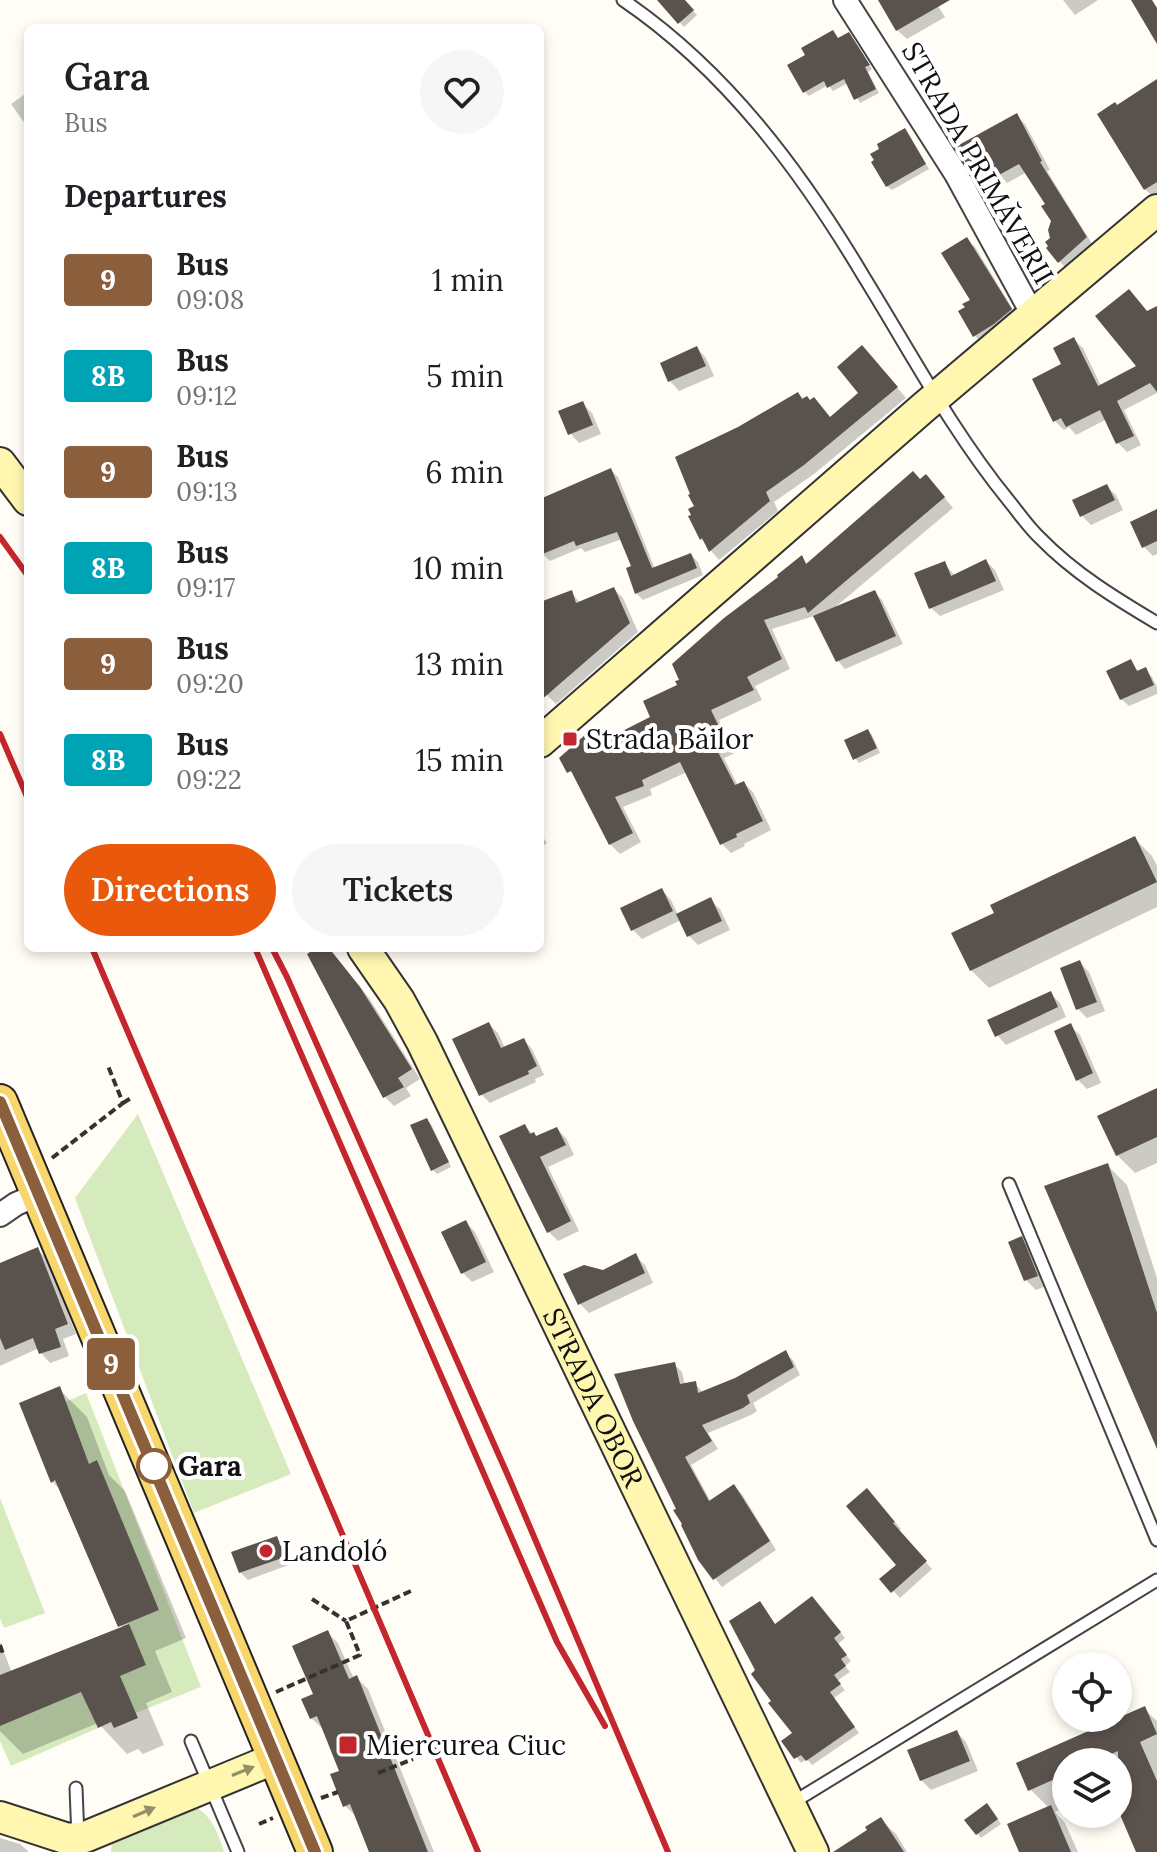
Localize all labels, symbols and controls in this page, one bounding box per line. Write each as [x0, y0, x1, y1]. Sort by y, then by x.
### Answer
street label: STRADA PRIMĂVERII [894, 36, 1062, 290]
button: heart [420, 50, 504, 134]
text: Gara [64, 52, 150, 100]
text: Bus [64, 106, 108, 139]
text: Departures [64, 177, 227, 215]
text: Bus [176, 245, 229, 283]
text: 1 min [432, 261, 504, 299]
text: 9 [100, 262, 116, 298]
text: 09:08 [176, 283, 244, 316]
text: Bus [176, 341, 229, 379]
text: 5 min [426, 357, 504, 395]
text: 8B [91, 358, 125, 394]
text: 09:12 [176, 379, 237, 412]
text: Bus [176, 437, 229, 475]
text: 6 min [425, 453, 504, 491]
text: 9 [100, 454, 116, 490]
text: 09:13 [176, 475, 238, 508]
text: Bus [176, 533, 229, 571]
text: 10 min [413, 549, 504, 587]
text: 8B [91, 550, 125, 586]
text: 09:17 [176, 571, 235, 604]
text: Bus [176, 629, 229, 667]
text: 13 min [415, 645, 504, 683]
text: 9 [100, 646, 116, 682]
text: 09:20 [176, 667, 244, 700]
place label: Strada Băilor [586, 721, 753, 757]
text: Bus [176, 725, 229, 763]
marker: Strada Băilor [561, 730, 579, 748]
text: 15 min [415, 741, 504, 779]
text: 8B [91, 742, 125, 778]
text: 09:22 [176, 763, 242, 796]
button: Directions [64, 844, 276, 936]
button: Tickets [292, 844, 504, 936]
street label: STRADA OBOR [535, 1302, 652, 1493]
line badge: 9 [85, 1338, 137, 1390]
text: 9 [103, 1346, 119, 1382]
place label: Gara [178, 1448, 242, 1484]
marker: Gara [137, 1449, 171, 1483]
place label: Landoló [282, 1533, 387, 1569]
marker: Landoló [257, 1542, 275, 1560]
map controls [1052, 1652, 1132, 1828]
button: locate [1052, 1652, 1132, 1732]
place label: Miercurea Ciuc [366, 1727, 566, 1763]
marker: Miercurea Ciuc [337, 1734, 359, 1756]
button: layers [1052, 1748, 1132, 1828]
one-way arrow [231, 1765, 255, 1778]
one-way arrow [133, 1806, 156, 1819]

